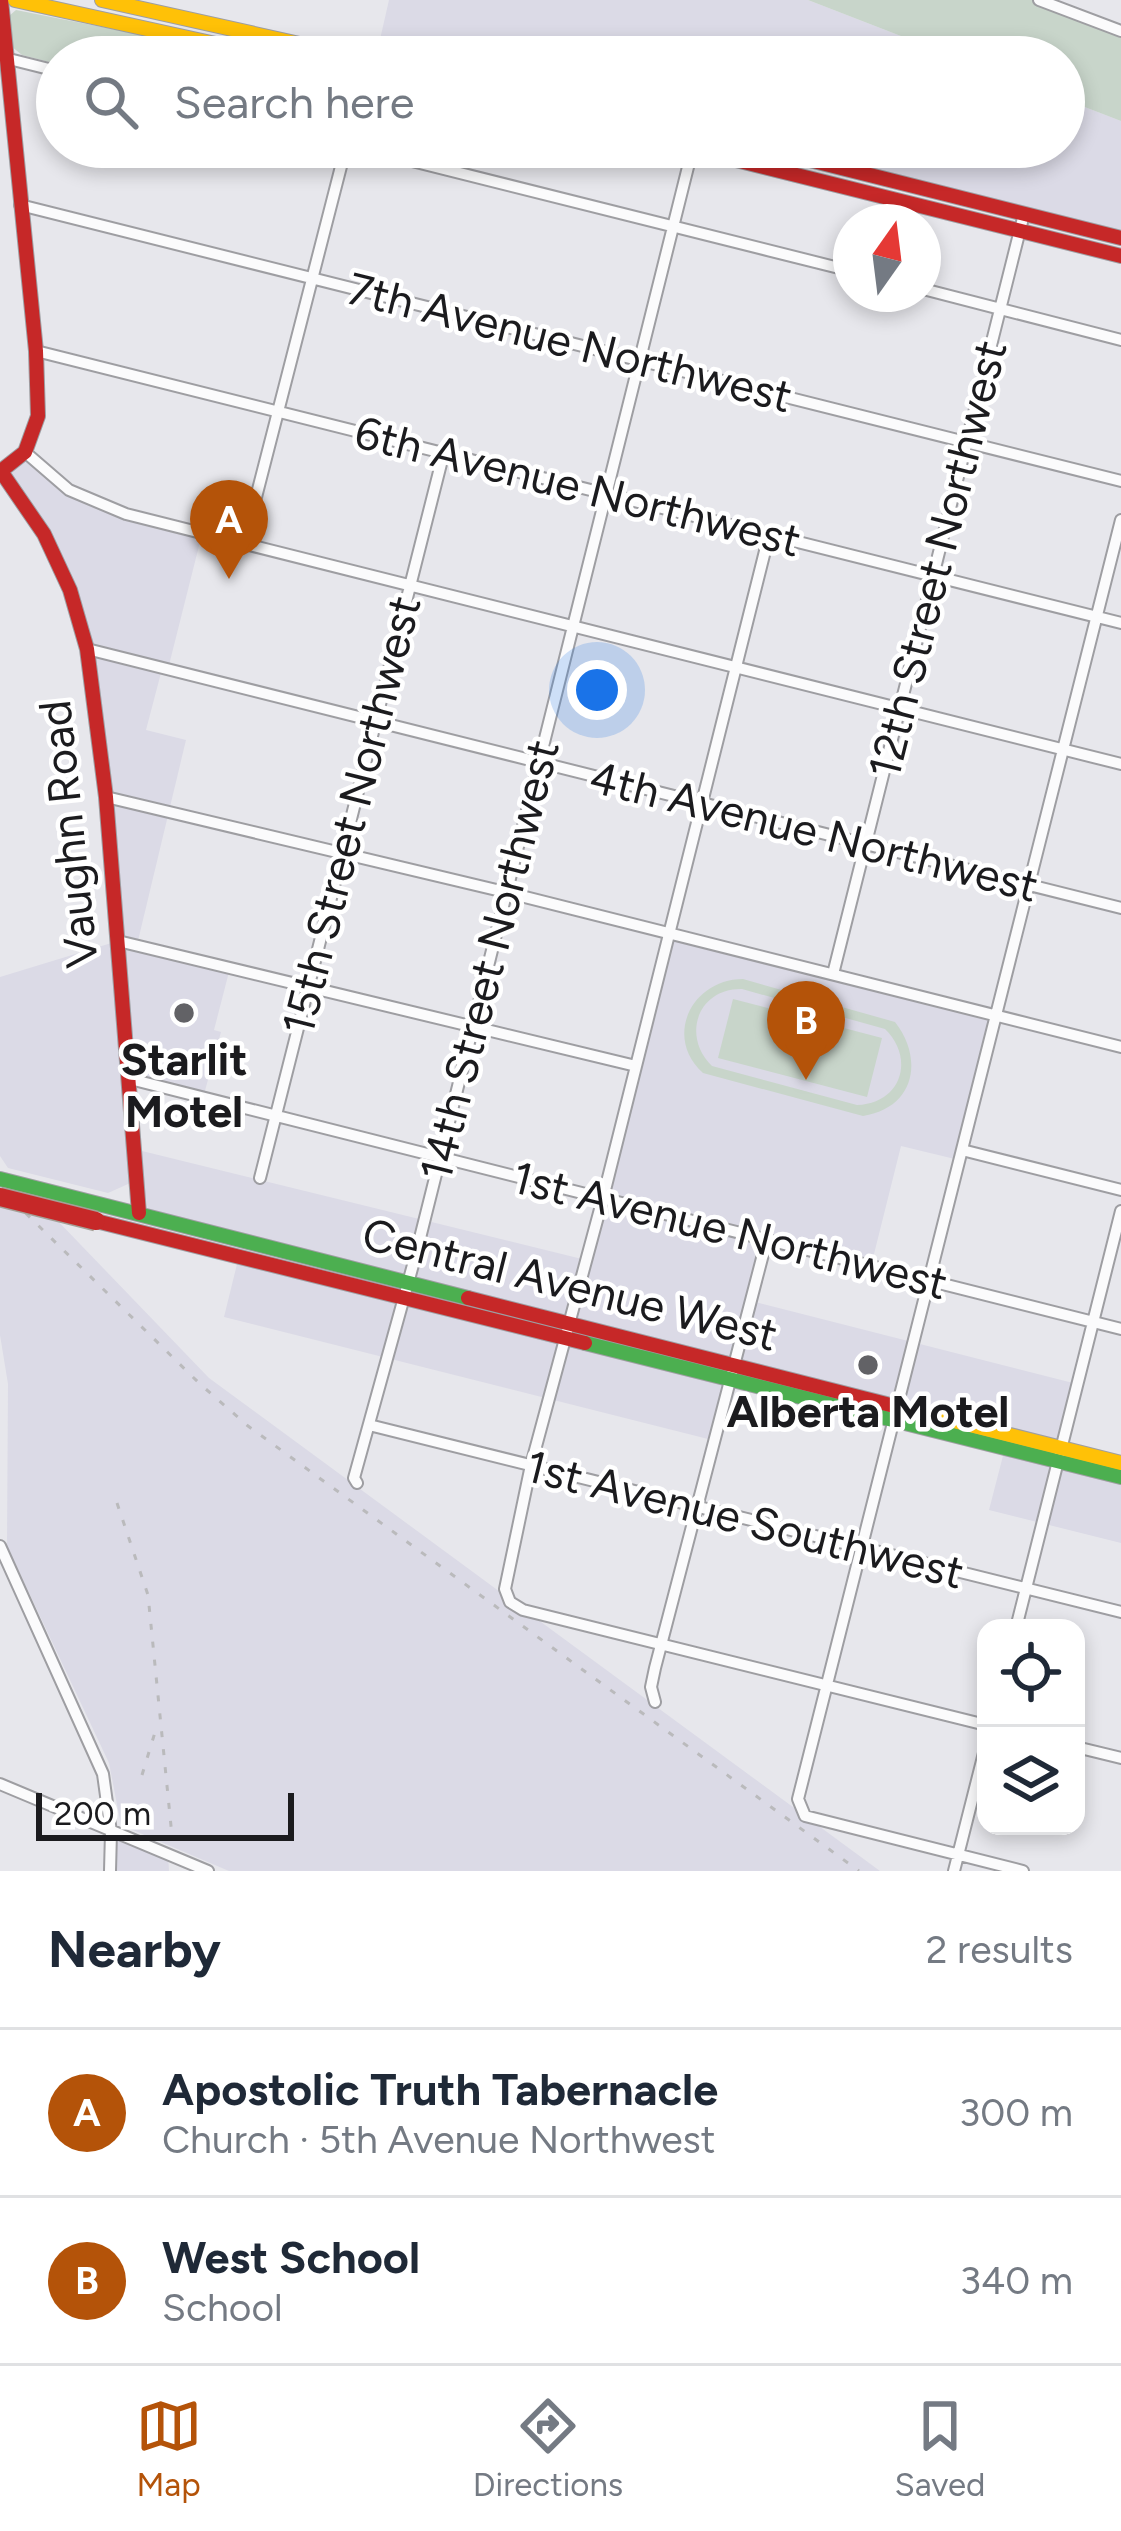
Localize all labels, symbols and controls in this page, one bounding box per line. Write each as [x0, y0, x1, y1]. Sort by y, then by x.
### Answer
search box [36, 36, 1085, 168]
icon: search [78, 69, 144, 135]
text: Search here [174, 75, 414, 129]
north arrow [833, 204, 941, 312]
street label: 7th Avenue Northwest [342, 261, 798, 423]
street label: 12th Street Northwest [856, 334, 1018, 784]
street label: 6th Avenue Northwest [350, 404, 806, 568]
pin: A [190, 480, 268, 579]
street label: 15th Street Northwest [270, 590, 432, 1040]
your location [567, 660, 627, 720]
street label: Vaughn Road [27, 698, 109, 970]
street label: 14th Street Northwest [408, 734, 570, 1186]
street label: 4th Avenue Northwest [584, 749, 1044, 913]
pin: B [767, 981, 845, 1080]
marker: Starlit Motel [171, 1000, 197, 1026]
place label: Starlit Motel [121, 1032, 248, 1138]
street label: 1st Avenue Northwest [507, 1150, 953, 1310]
street label: Central Avenue West [357, 1206, 783, 1362]
marker: Alberta Motel [855, 1352, 881, 1378]
place label: Alberta Motel [727, 1384, 1009, 1438]
street label: 1st Avenue Southwest [521, 1439, 969, 1599]
map controls [977, 1619, 1085, 1835]
button: locate [977, 1619, 1085, 1727]
button: layers [977, 1727, 1085, 1835]
scale bar [36, 1787, 294, 1840]
text: 200 m [54, 1794, 151, 1833]
text: Nearby [48, 1919, 221, 1980]
text: 2 results [926, 1926, 1073, 1973]
text: Apostolic Truth Tabernacle [162, 2062, 718, 2116]
text: A [73, 2089, 101, 2136]
text: 300 m [959, 2089, 1073, 2136]
text: Church · 5th Avenue Northwest [162, 2116, 715, 2163]
text: West School [162, 2230, 420, 2284]
text: B [75, 2257, 99, 2304]
text: 340 m [960, 2257, 1073, 2304]
text: School [162, 2284, 283, 2331]
tab: Map [136, 2393, 202, 2504]
tab: Directions [473, 2393, 623, 2504]
tab: Saved [894, 2393, 985, 2504]

